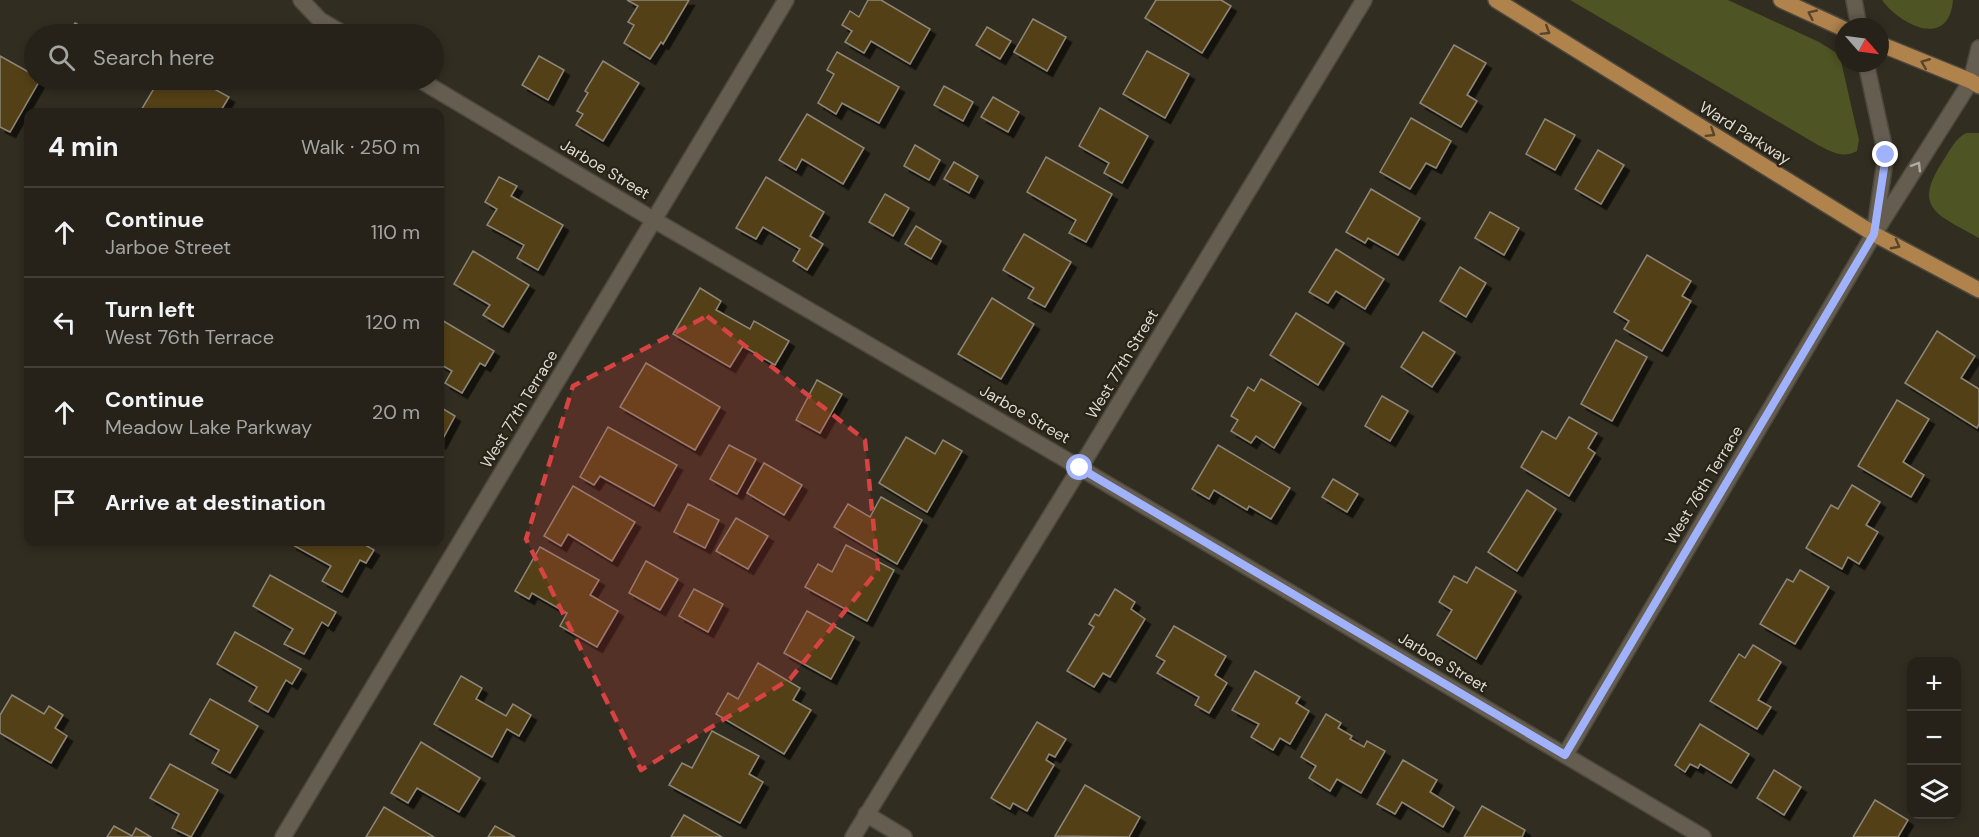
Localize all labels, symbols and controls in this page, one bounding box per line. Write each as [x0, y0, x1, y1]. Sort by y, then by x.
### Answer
one-way arrow [1808, 10, 1819, 22]
north arrow [1835, 18, 1889, 72]
one-way arrow [1539, 23, 1550, 34]
search box [24, 24, 444, 90]
icon: search [45, 41, 78, 74]
text: Search here [93, 43, 214, 72]
one-way arrow [1921, 58, 1932, 70]
street label: Ward Parkway [1695, 96, 1795, 170]
one-way arrow [1705, 126, 1716, 137]
text: 4 min [48, 130, 119, 164]
text: Walk · 250 m [301, 134, 420, 160]
street label: Jarboe Street [556, 134, 654, 204]
route end [1872, 141, 1898, 167]
one-way arrow [1909, 162, 1920, 173]
text: Continue [105, 205, 204, 234]
icon: ahead [48, 216, 81, 249]
text: 110 m [371, 219, 420, 245]
text: Jarboe Street [105, 234, 231, 260]
one-way arrow [1890, 238, 1900, 249]
text: Turn left [105, 295, 195, 324]
street label: West 77th Street [1081, 305, 1163, 423]
icon: left [48, 306, 81, 339]
text: 120 m [366, 309, 420, 335]
text: West 76th Terrace [105, 324, 274, 350]
street label: West 77th Terrace [475, 346, 563, 472]
street label: Jarboe Street [976, 380, 1074, 448]
text: Continue [105, 385, 204, 414]
icon: ahead [48, 396, 81, 429]
text: 20 m [372, 399, 420, 425]
text: Meadow Lake Parkway [105, 414, 312, 440]
street label: West 76th Terrace [1660, 422, 1748, 548]
route start [1066, 454, 1092, 480]
icon: arrive [48, 486, 81, 519]
text: Arrive at destination [105, 488, 326, 517]
street label: Jarboe Street [1394, 627, 1492, 697]
map controls [1907, 657, 1961, 819]
button: + [1907, 657, 1961, 711]
button: − [1907, 711, 1961, 765]
button: layers [1907, 765, 1961, 819]

